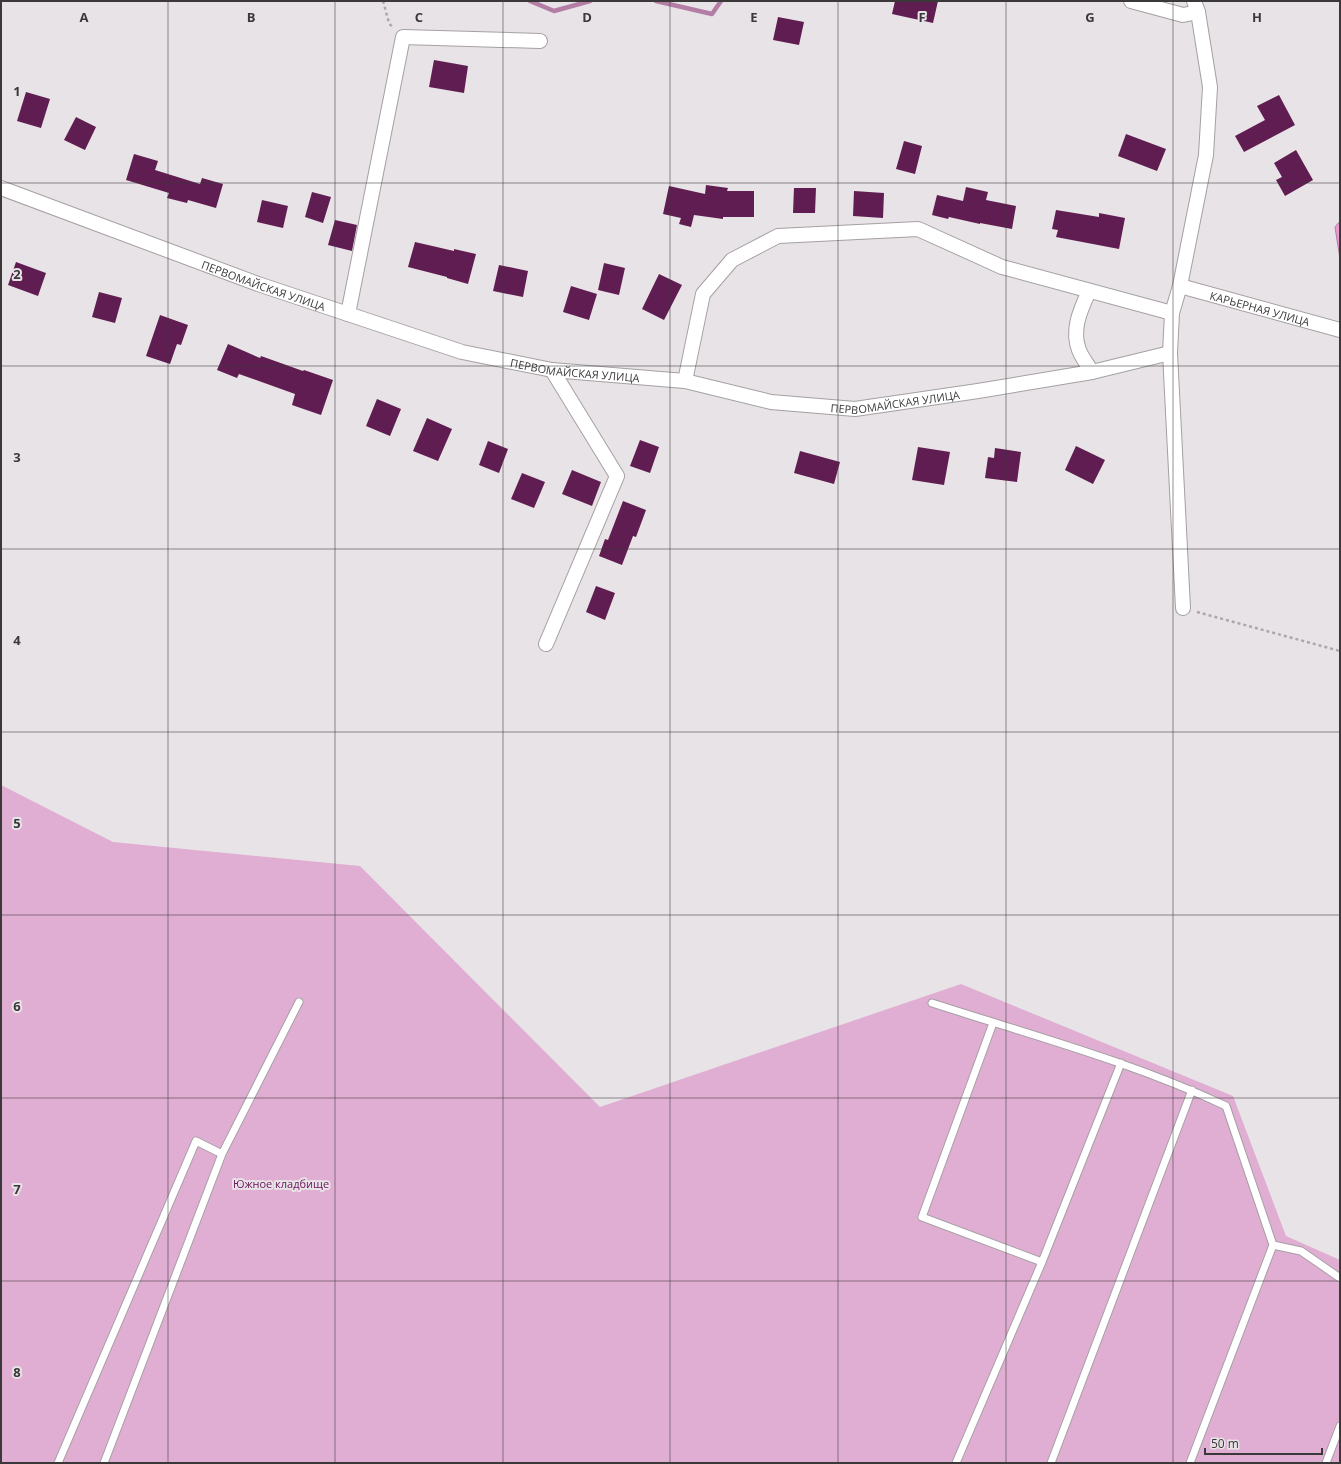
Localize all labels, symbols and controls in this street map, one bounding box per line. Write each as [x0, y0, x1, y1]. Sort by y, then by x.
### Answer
text: A [80, 8, 89, 26]
text: B [247, 8, 256, 26]
text: C [415, 8, 423, 26]
text: D [582, 8, 592, 26]
text: E [750, 8, 758, 26]
text: F [918, 8, 926, 26]
text: G [1085, 8, 1095, 26]
text: H [1252, 8, 1262, 26]
text: 1 [13, 82, 21, 100]
street label: ПЕРВОМАЙСКАЯ УЛИЦА [200, 256, 327, 313]
text: 2 [13, 265, 21, 283]
street label: КАРЬЕРНАЯ УЛИЦА [1208, 287, 1312, 329]
street label: ПЕРВОМАЙСКАЯ УЛИЦА [509, 354, 640, 385]
street label: ПЕРВОМАЙСКАЯ УЛИЦА [830, 386, 961, 417]
text: 3 [13, 448, 21, 466]
text: 4 [13, 631, 21, 649]
text: 5 [13, 814, 21, 832]
text: 6 [13, 997, 21, 1015]
park label: Южное кладбище [233, 1176, 329, 1191]
text: 7 [13, 1180, 21, 1198]
text: 8 [13, 1363, 21, 1381]
scale bar [1205, 1430, 1322, 1456]
text: 50 m [1211, 1435, 1239, 1452]

